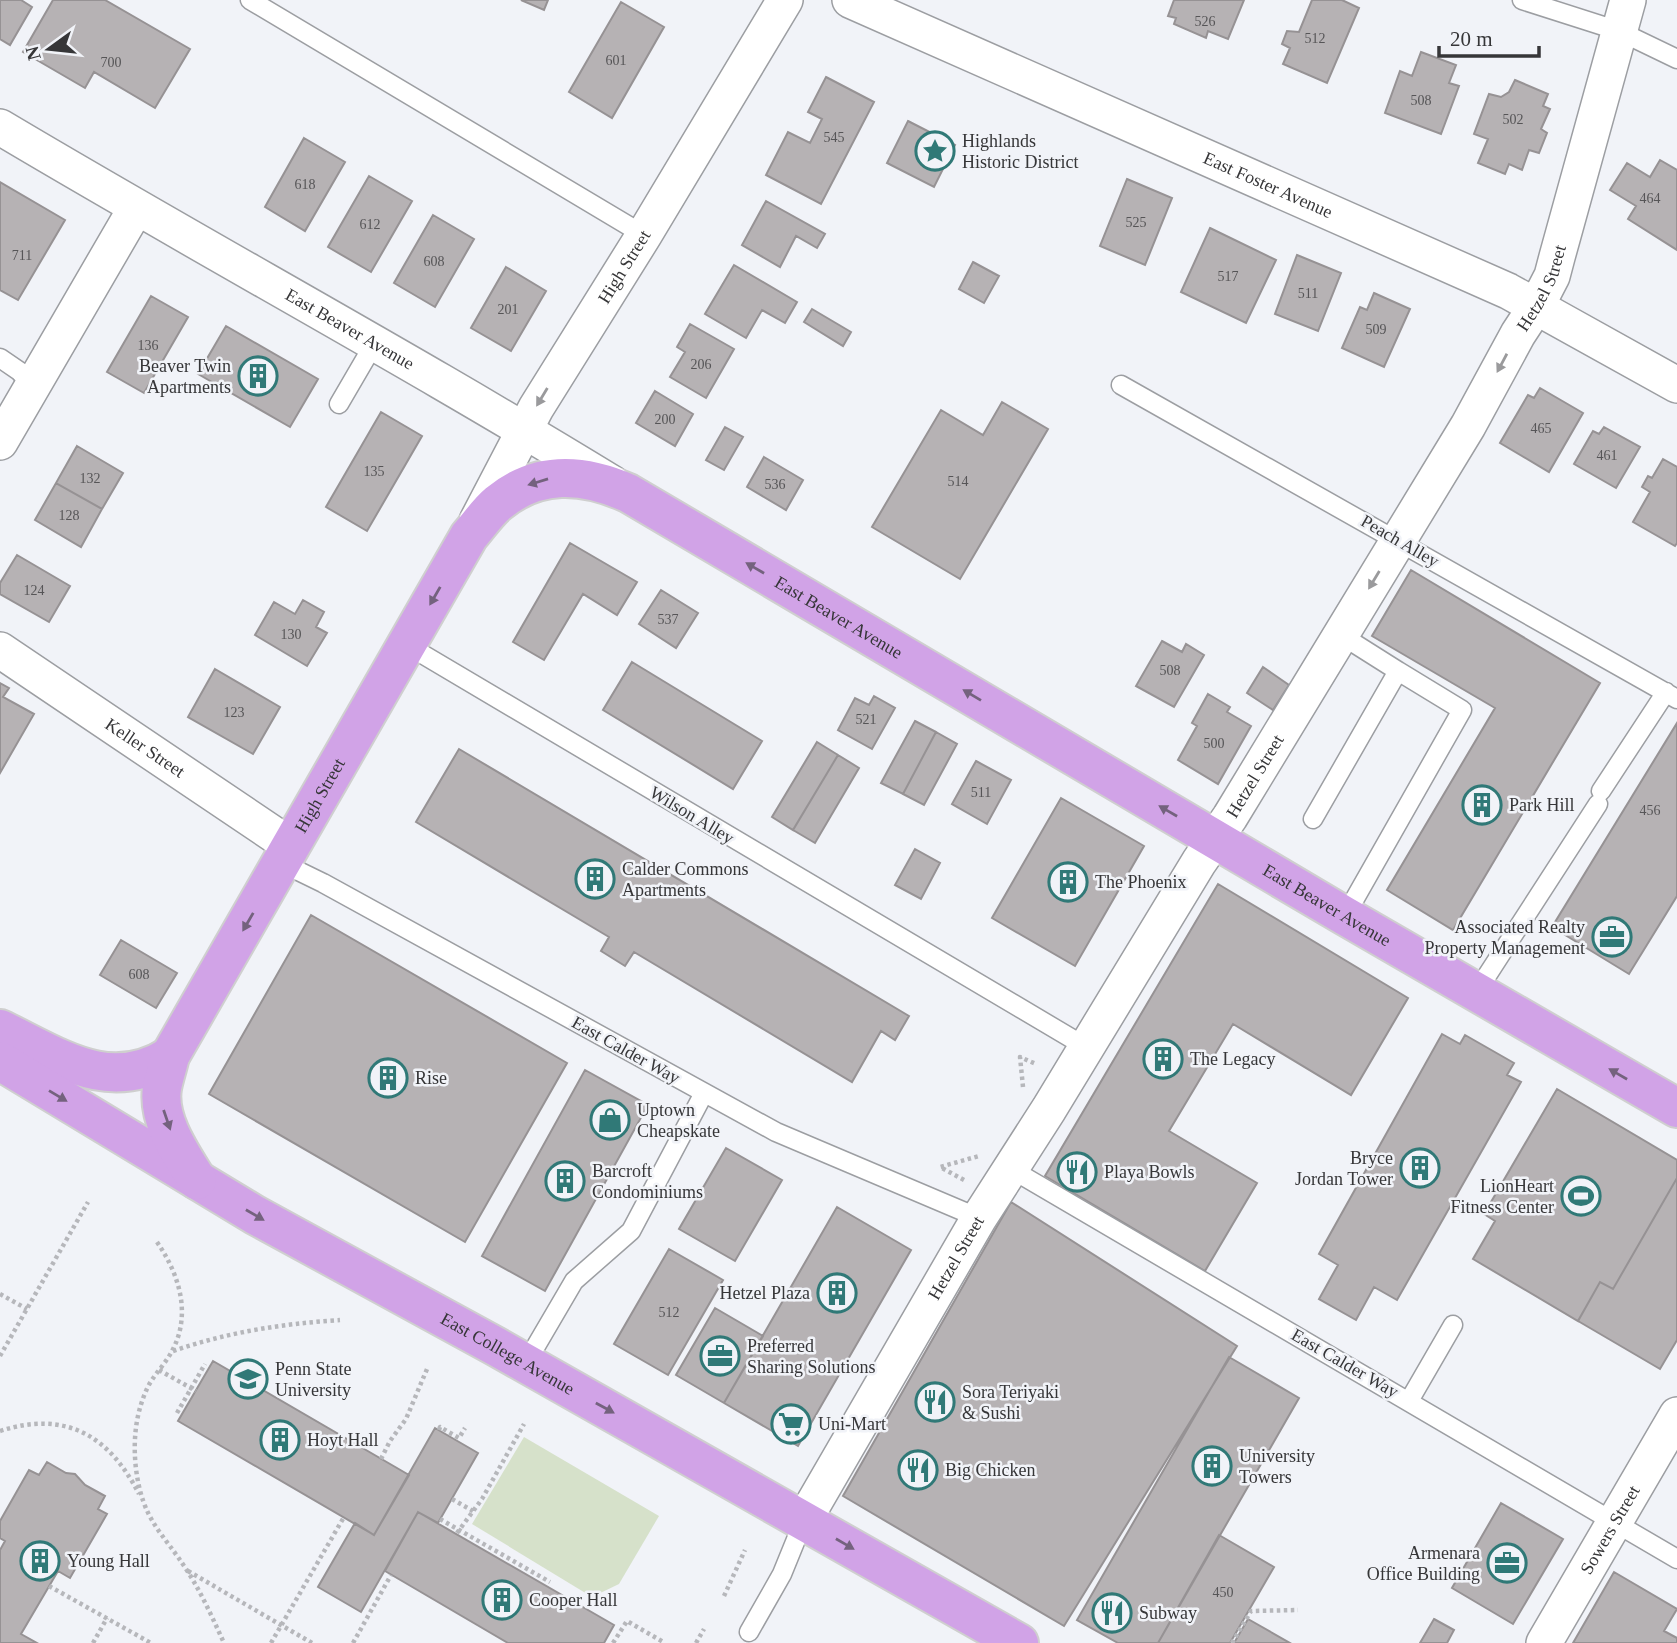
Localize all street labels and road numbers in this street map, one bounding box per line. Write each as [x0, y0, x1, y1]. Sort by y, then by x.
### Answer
street label: East Foster Avenue [1200, 148, 1335, 222]
street label: High Street [594, 227, 655, 307]
street label: Hetzel Street [1513, 243, 1570, 335]
street label: East Beaver Avenue [282, 284, 418, 374]
street label: Peach Alley [1358, 511, 1442, 571]
street label: East Beaver Avenue [771, 572, 906, 663]
street label: Keller Street [102, 714, 189, 782]
street label: Hetzel Street [1222, 731, 1288, 821]
street label: High Street [291, 755, 349, 836]
street label: Wilson Alley [646, 782, 738, 848]
street label: East Beaver Avenue [1260, 860, 1395, 950]
street label: East Calder Way [569, 1012, 683, 1088]
street label: Hetzel Street [924, 1212, 988, 1303]
street label: East College Avenue [437, 1308, 578, 1399]
street label: East Calder Way [1288, 1324, 1402, 1402]
street label: Sowers Street [1576, 1482, 1644, 1578]

